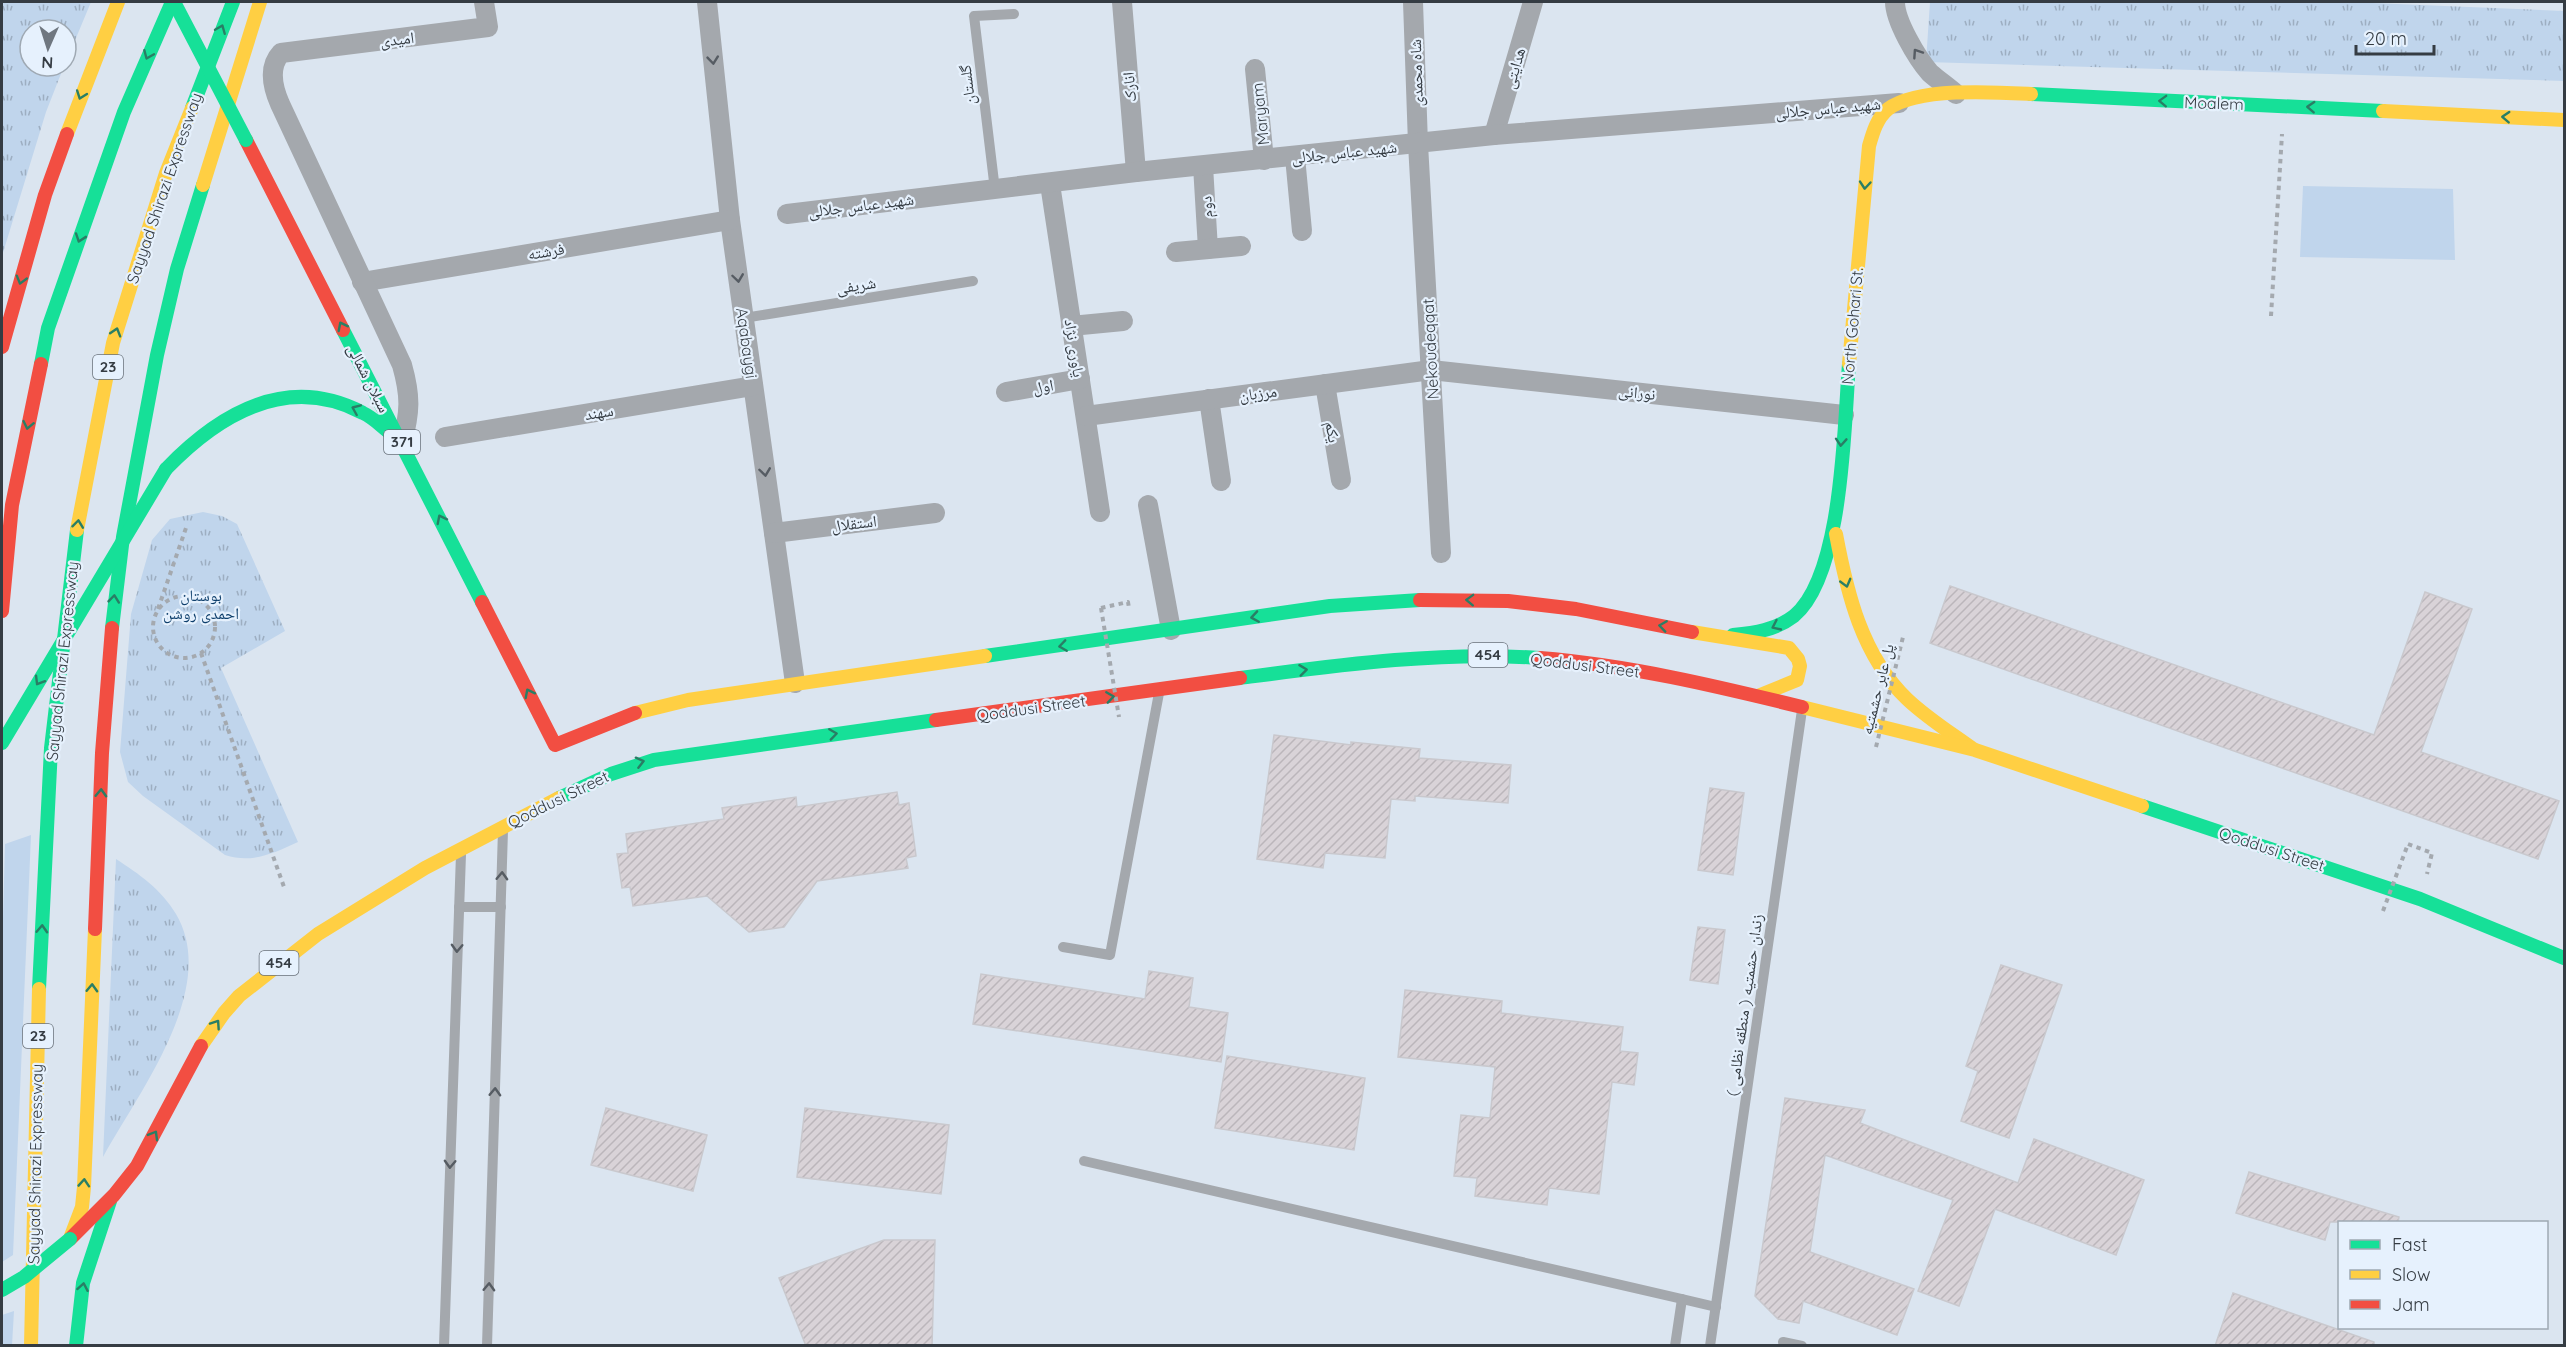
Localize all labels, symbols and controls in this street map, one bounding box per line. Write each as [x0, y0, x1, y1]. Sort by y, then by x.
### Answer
north arrow [18, 18, 78, 78]
scale bar [2356, 18, 2434, 56]
one-way arrow [214, 25, 226, 36]
street label: امیدی [379, 27, 415, 52]
text: 20 m [2365, 27, 2407, 50]
street label: شاه محمدی [1405, 39, 1428, 107]
street label: هدایتی [1499, 45, 1530, 91]
one-way arrow [143, 49, 155, 60]
one-way arrow [1913, 49, 1924, 60]
text: N [41, 53, 54, 73]
one-way arrow [706, 55, 718, 64]
street label: گلستان [955, 63, 980, 106]
street label: انارک [1118, 71, 1140, 103]
street label: Maryam [1247, 82, 1273, 146]
one-way arrow [76, 89, 89, 100]
street label: Sayyad Shirazi Expressway [122, 90, 206, 286]
street label: Moalem [2184, 92, 2244, 114]
street label: شهید عباس جلالی [1774, 93, 1882, 124]
one-way arrow [2158, 94, 2167, 107]
one-way arrow [2307, 101, 2316, 114]
one-way arrow [2502, 111, 2511, 124]
street label: شهید عباس جلالی [1290, 137, 1398, 168]
one-way arrow [1859, 180, 1872, 190]
street label: شهید عباس جلالی [807, 189, 915, 222]
street label: دوم [1195, 195, 1218, 219]
one-way arrow [75, 232, 87, 242]
street label: فرشته [526, 238, 566, 264]
street label: North Gohari St. [1837, 267, 1867, 385]
street label: شریفی [835, 272, 877, 299]
one-way arrow [16, 274, 28, 285]
one-way arrow [732, 274, 744, 283]
street label: Nekoudeqqat [1417, 298, 1443, 400]
street label: Aqabaygi [732, 306, 762, 380]
street label: یاوری نژاد [1060, 317, 1089, 379]
one-way arrow [338, 322, 349, 333]
one-way arrow [109, 327, 121, 338]
street label: سبلان شمالی [342, 340, 395, 416]
road number: 23 [93, 355, 123, 379]
street label: اول [1031, 374, 1055, 399]
street label: نورانی [1617, 380, 1657, 405]
street label: مرزبان [1238, 381, 1278, 406]
street label: سهند [583, 400, 615, 424]
one-way arrow [352, 404, 363, 416]
one-way arrow [23, 420, 36, 430]
street label: یکم [1320, 420, 1345, 444]
road number: 371 [384, 430, 420, 454]
one-way arrow [1835, 437, 1848, 446]
one-way arrow [758, 467, 771, 476]
street label: استقلال [830, 510, 878, 537]
one-way arrow [436, 514, 448, 525]
one-way arrow [71, 519, 83, 528]
street label: Sayyad Shirazi Expressway [42, 560, 82, 762]
one-way arrow [1838, 578, 1851, 588]
park label: بوستان احمدی روشن [163, 585, 239, 624]
one-way arrow [107, 594, 120, 604]
one-way arrow [1466, 594, 1475, 606]
one-way arrow [1251, 611, 1260, 623]
one-way arrow [1772, 619, 1783, 631]
one-way arrow [1659, 621, 1668, 633]
one-way arrow [1058, 639, 1067, 651]
street label: پل عابر حشمتیه [1856, 641, 1899, 737]
road number: 454 [1468, 643, 1508, 667]
street label: Qoddusi Street [1529, 648, 1641, 682]
one-way arrow [1298, 664, 1308, 676]
one-way arrow [34, 675, 46, 685]
one-way arrow [524, 688, 536, 699]
street label: Qoddusi Street [975, 690, 1087, 726]
one-way arrow [1105, 692, 1115, 704]
one-way arrow [829, 729, 838, 741]
one-way arrow [635, 757, 645, 770]
street label: Qoddusi Street [504, 766, 612, 832]
one-way arrow [94, 789, 107, 798]
street label: Qoddusi Street [2217, 822, 2327, 876]
one-way arrow [495, 872, 508, 881]
street label: زندان حشمتیه ( منطقه نظامی ) [1721, 913, 1768, 1097]
one-way arrow [35, 925, 48, 934]
one-way arrow [451, 944, 464, 953]
road number: 454 [260, 951, 298, 975]
one-way arrow [86, 984, 99, 993]
one-way arrow [209, 1020, 220, 1031]
road number: 23 [23, 1024, 53, 1048]
street label: Sayyad Shirazi Expressway [23, 1064, 47, 1264]
one-way arrow [489, 1088, 501, 1097]
one-way arrow [147, 1131, 158, 1141]
one-way arrow [444, 1159, 456, 1168]
one-way arrow [77, 1179, 90, 1188]
legend [2338, 1221, 2548, 1329]
text: Fast [2392, 1233, 2427, 1256]
text: Slow [2392, 1263, 2430, 1286]
one-way arrow [76, 1283, 89, 1293]
one-way arrow [483, 1283, 495, 1292]
text: Jam [2392, 1293, 2430, 1316]

